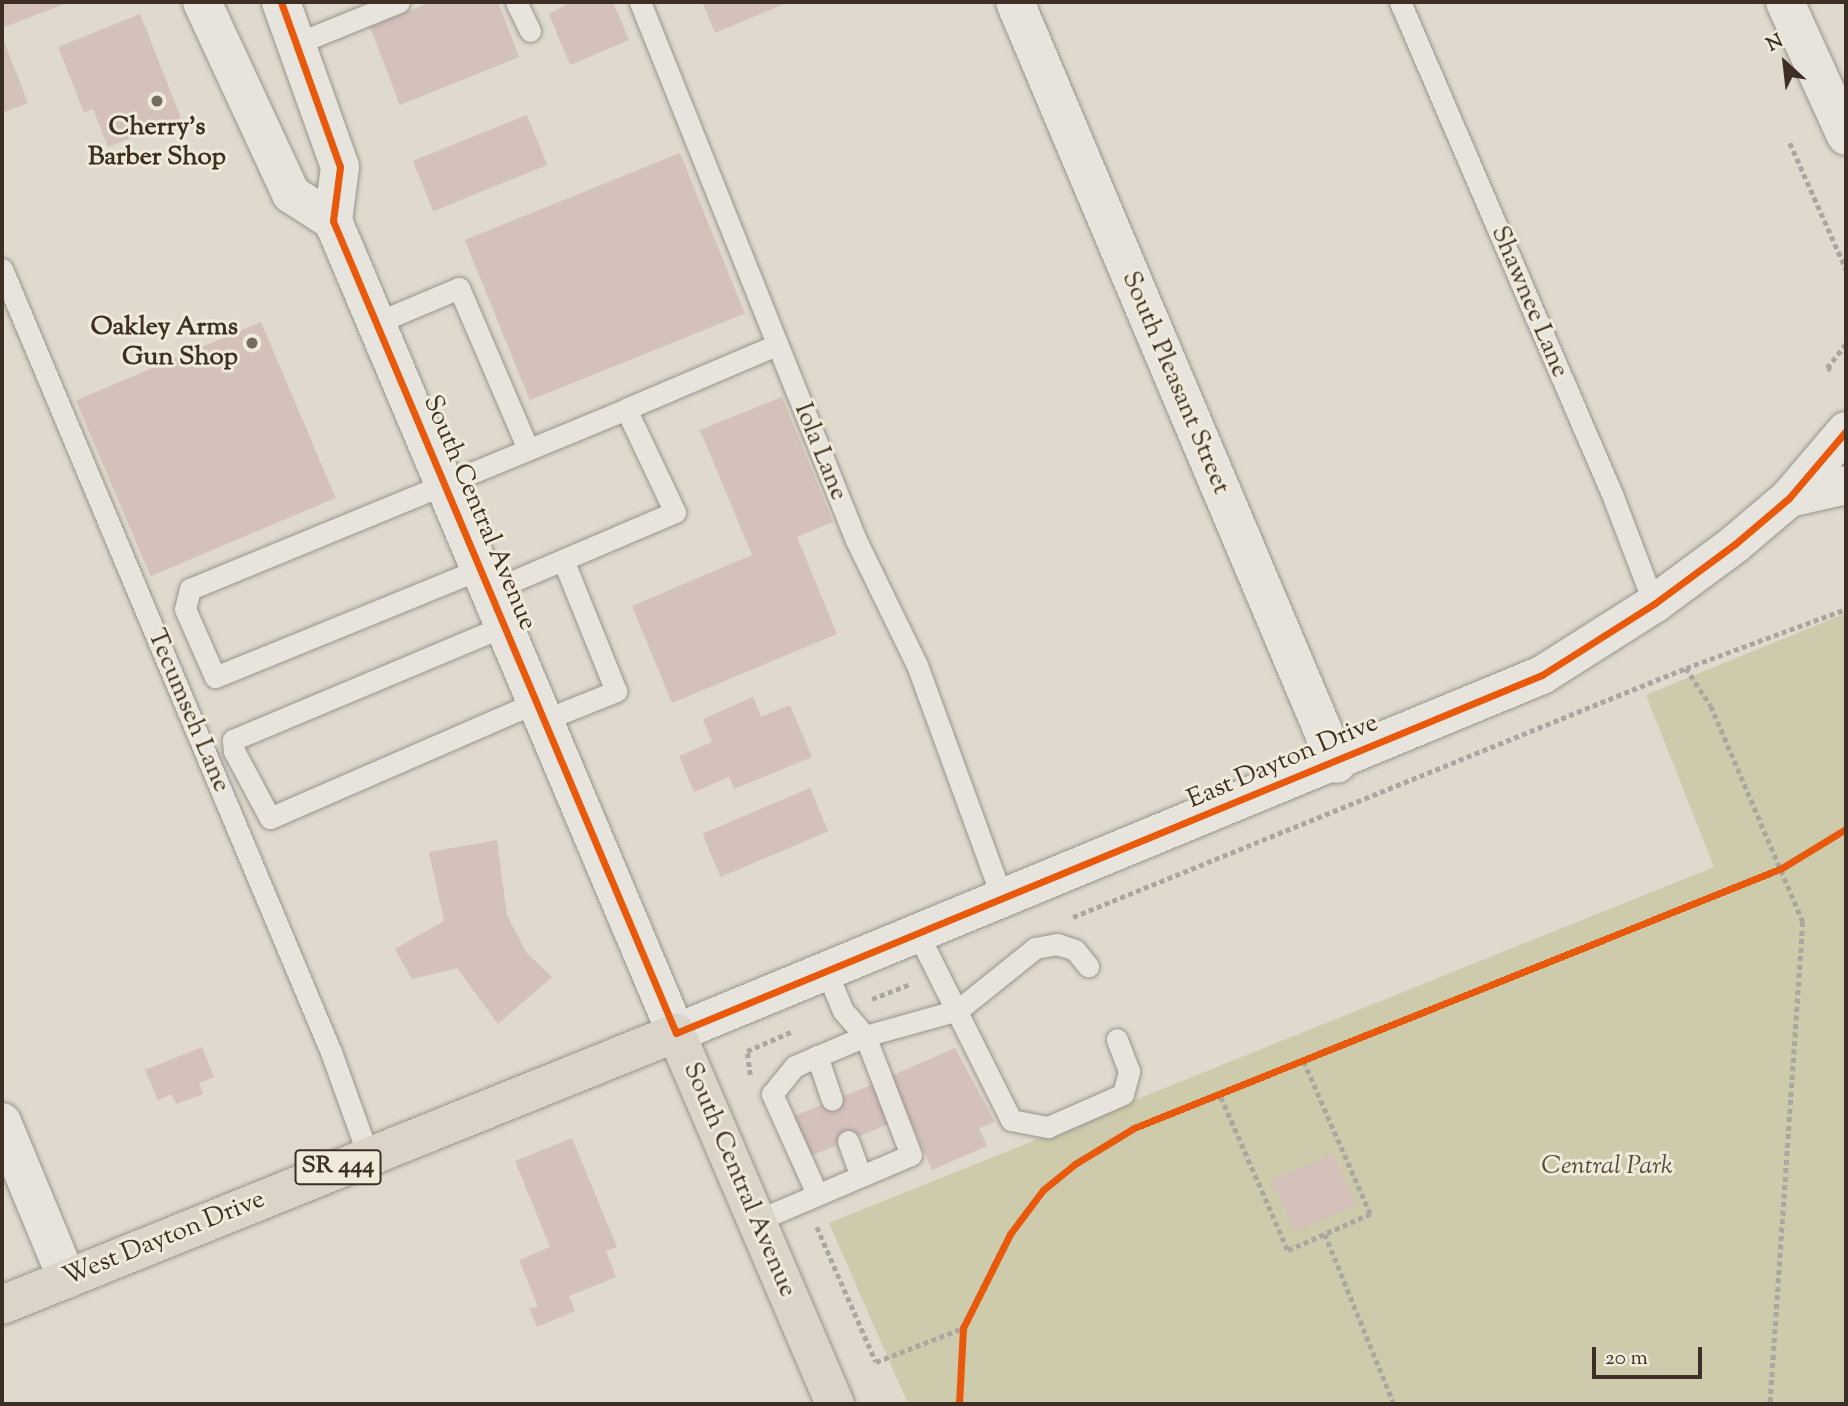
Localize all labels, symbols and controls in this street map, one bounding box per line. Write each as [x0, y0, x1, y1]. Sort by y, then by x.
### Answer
north arrow [1750, 28, 1820, 98]
text: N [1762, 28, 1788, 59]
marker: Cherry's Barber Shop [149, 93, 165, 109]
place label: Cherry's Barber Shop [88, 112, 226, 174]
street label: Shawnee Lane [1483, 222, 1575, 382]
street label: South Pleasant Street [1114, 267, 1236, 499]
place label: Oakley Arms Gun Shop [90, 312, 238, 374]
marker: Oakley Arms Gun Shop [244, 335, 260, 351]
street label: South Central Avenue [415, 391, 543, 635]
street label: Iola Lane [786, 399, 854, 505]
street label: Tecumseh Lane [140, 625, 236, 797]
street label: East Dayton Drive [1183, 708, 1383, 816]
street label: South Central Avenue [675, 1058, 803, 1302]
road number: SR 444 [294, 1147, 382, 1188]
park label: Central Park [1541, 1151, 1673, 1183]
street label: West Dayton Drive [59, 1184, 269, 1294]
scale bar [1596, 1332, 1706, 1376]
text: 20 m [1605, 1344, 1648, 1374]

